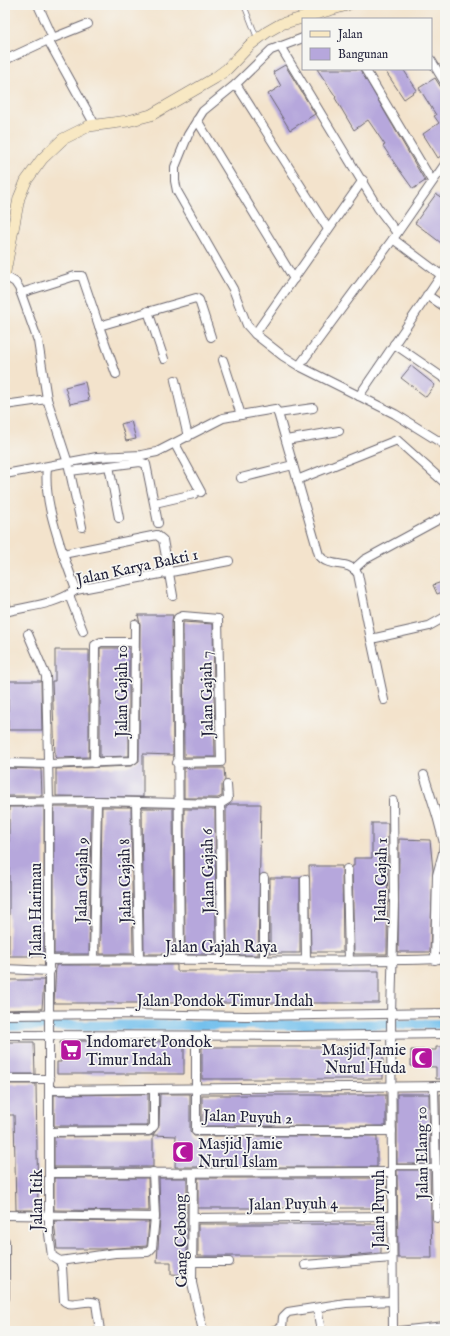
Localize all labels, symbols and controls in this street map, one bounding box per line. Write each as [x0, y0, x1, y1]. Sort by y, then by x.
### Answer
legend [302, 18, 432, 70]
text: Jalan [336, 27, 363, 43]
text: Bangunan [338, 47, 389, 62]
street label: Jalan Karya Bakti 1 [73, 545, 200, 591]
street label: Jalan Gajah 10 [113, 645, 133, 739]
street label: Jalan Gajah 7 [197, 651, 219, 739]
street label: Jalan Gajah 6 [198, 828, 220, 916]
street label: Jalan Gajah 9 [72, 837, 94, 925]
street label: Jalan Gajah 8 [115, 838, 137, 926]
street label: Jalan Gajah 1 [371, 838, 393, 925]
street label: Jalan Harimau [27, 863, 47, 959]
street label: Jalan Gajah Raya [163, 938, 277, 958]
street label: Jalan Pondok Timur Indah [135, 992, 314, 1012]
place label: Indomaret Pondok Timur Indah [86, 1033, 212, 1071]
supermarket icon: Indomaret Pondok Timur Indah [58, 1037, 84, 1063]
place label: Masjid Jamie Nurul Huda [321, 1041, 406, 1079]
mosque icon: Masjid Jamie Nurul Huda [409, 1045, 435, 1071]
street label: Jalan Puyuh 2 [201, 1106, 293, 1130]
street label: Jalan Elang 10 [412, 1106, 434, 1202]
place label: Masjid Jamie Nurul Islam [198, 1135, 283, 1173]
mosque icon: Masjid Jamie Nurul Islam [170, 1139, 196, 1165]
street label: Jalan Itik [28, 1169, 48, 1233]
street label: Jalan Puyuh [370, 1169, 390, 1250]
street label: Gang Cebong [171, 1194, 193, 1288]
street label: Jalan Puyuh 4 [246, 1194, 338, 1216]

